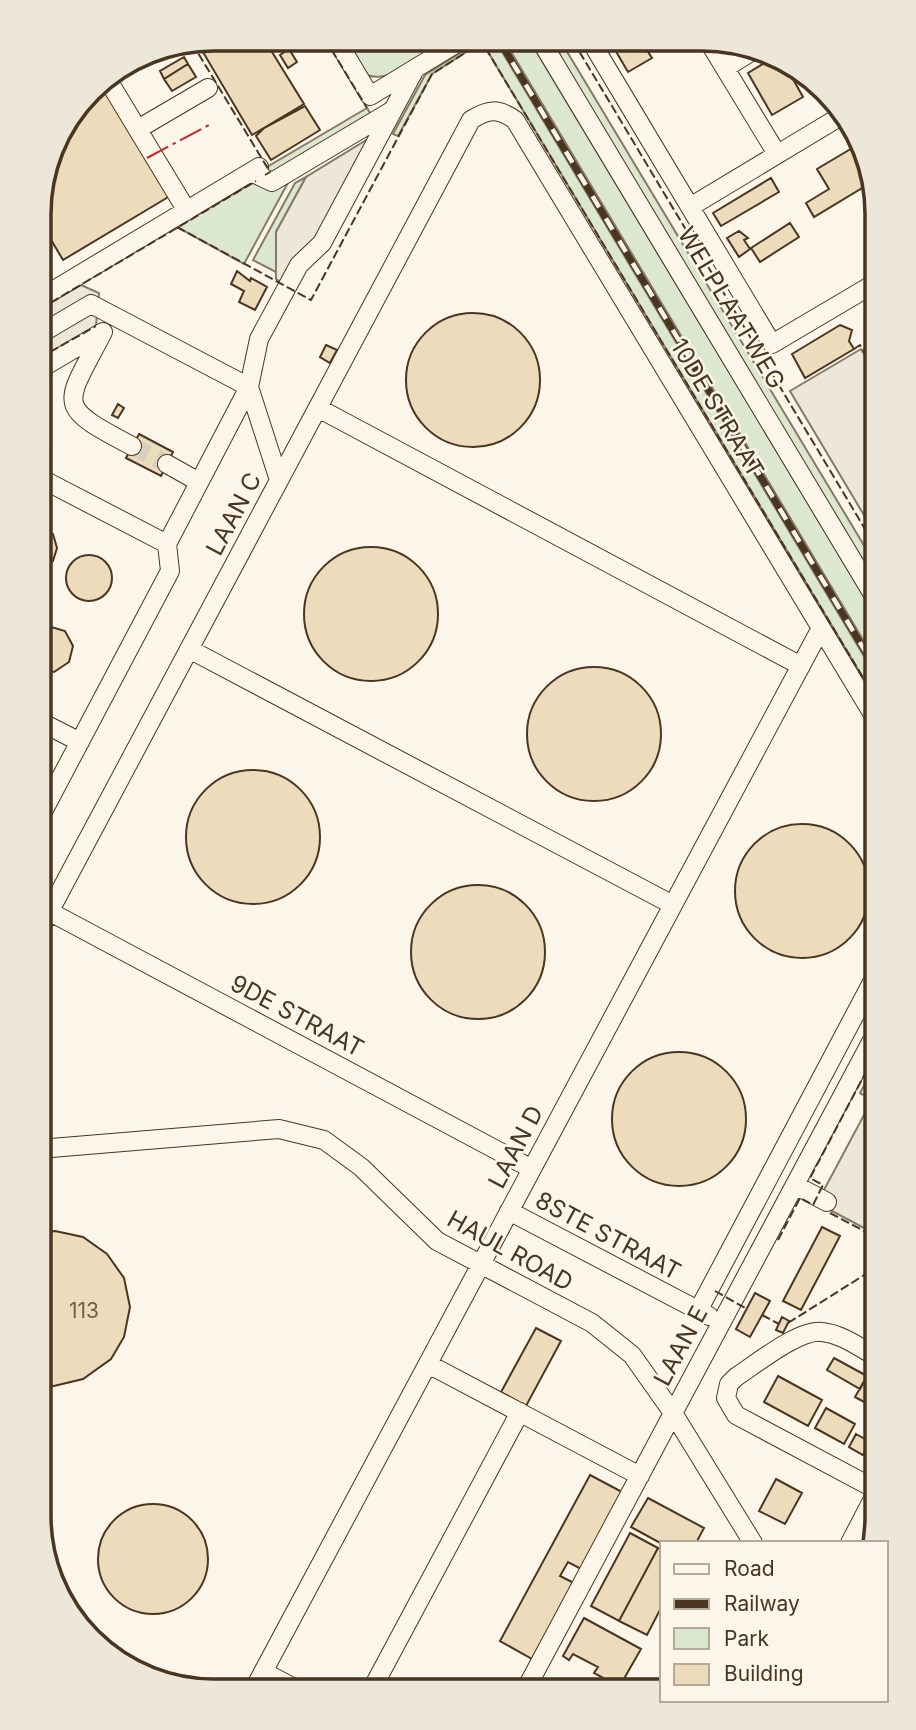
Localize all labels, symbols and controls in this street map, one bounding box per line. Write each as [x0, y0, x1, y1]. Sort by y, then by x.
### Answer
street label: WELPLAATWEG [672, 222, 791, 394]
street label: 10DE STRAAT [665, 333, 770, 482]
street label: LAAN C [200, 467, 267, 560]
street label: 9DE STRAAT [226, 968, 369, 1063]
street label: LAAN D [482, 1101, 549, 1193]
street label: 8STE STRAAT [531, 1185, 686, 1286]
street label: HAUL ROAD [442, 1204, 578, 1297]
house number: 113 [69, 1298, 99, 1323]
street label: LAAN E [647, 1301, 714, 1391]
legend [660, 1541, 888, 1702]
text: Road [724, 1556, 775, 1581]
text: Railway [724, 1591, 800, 1616]
text: Park [724, 1626, 769, 1651]
text: Building [724, 1661, 804, 1686]

